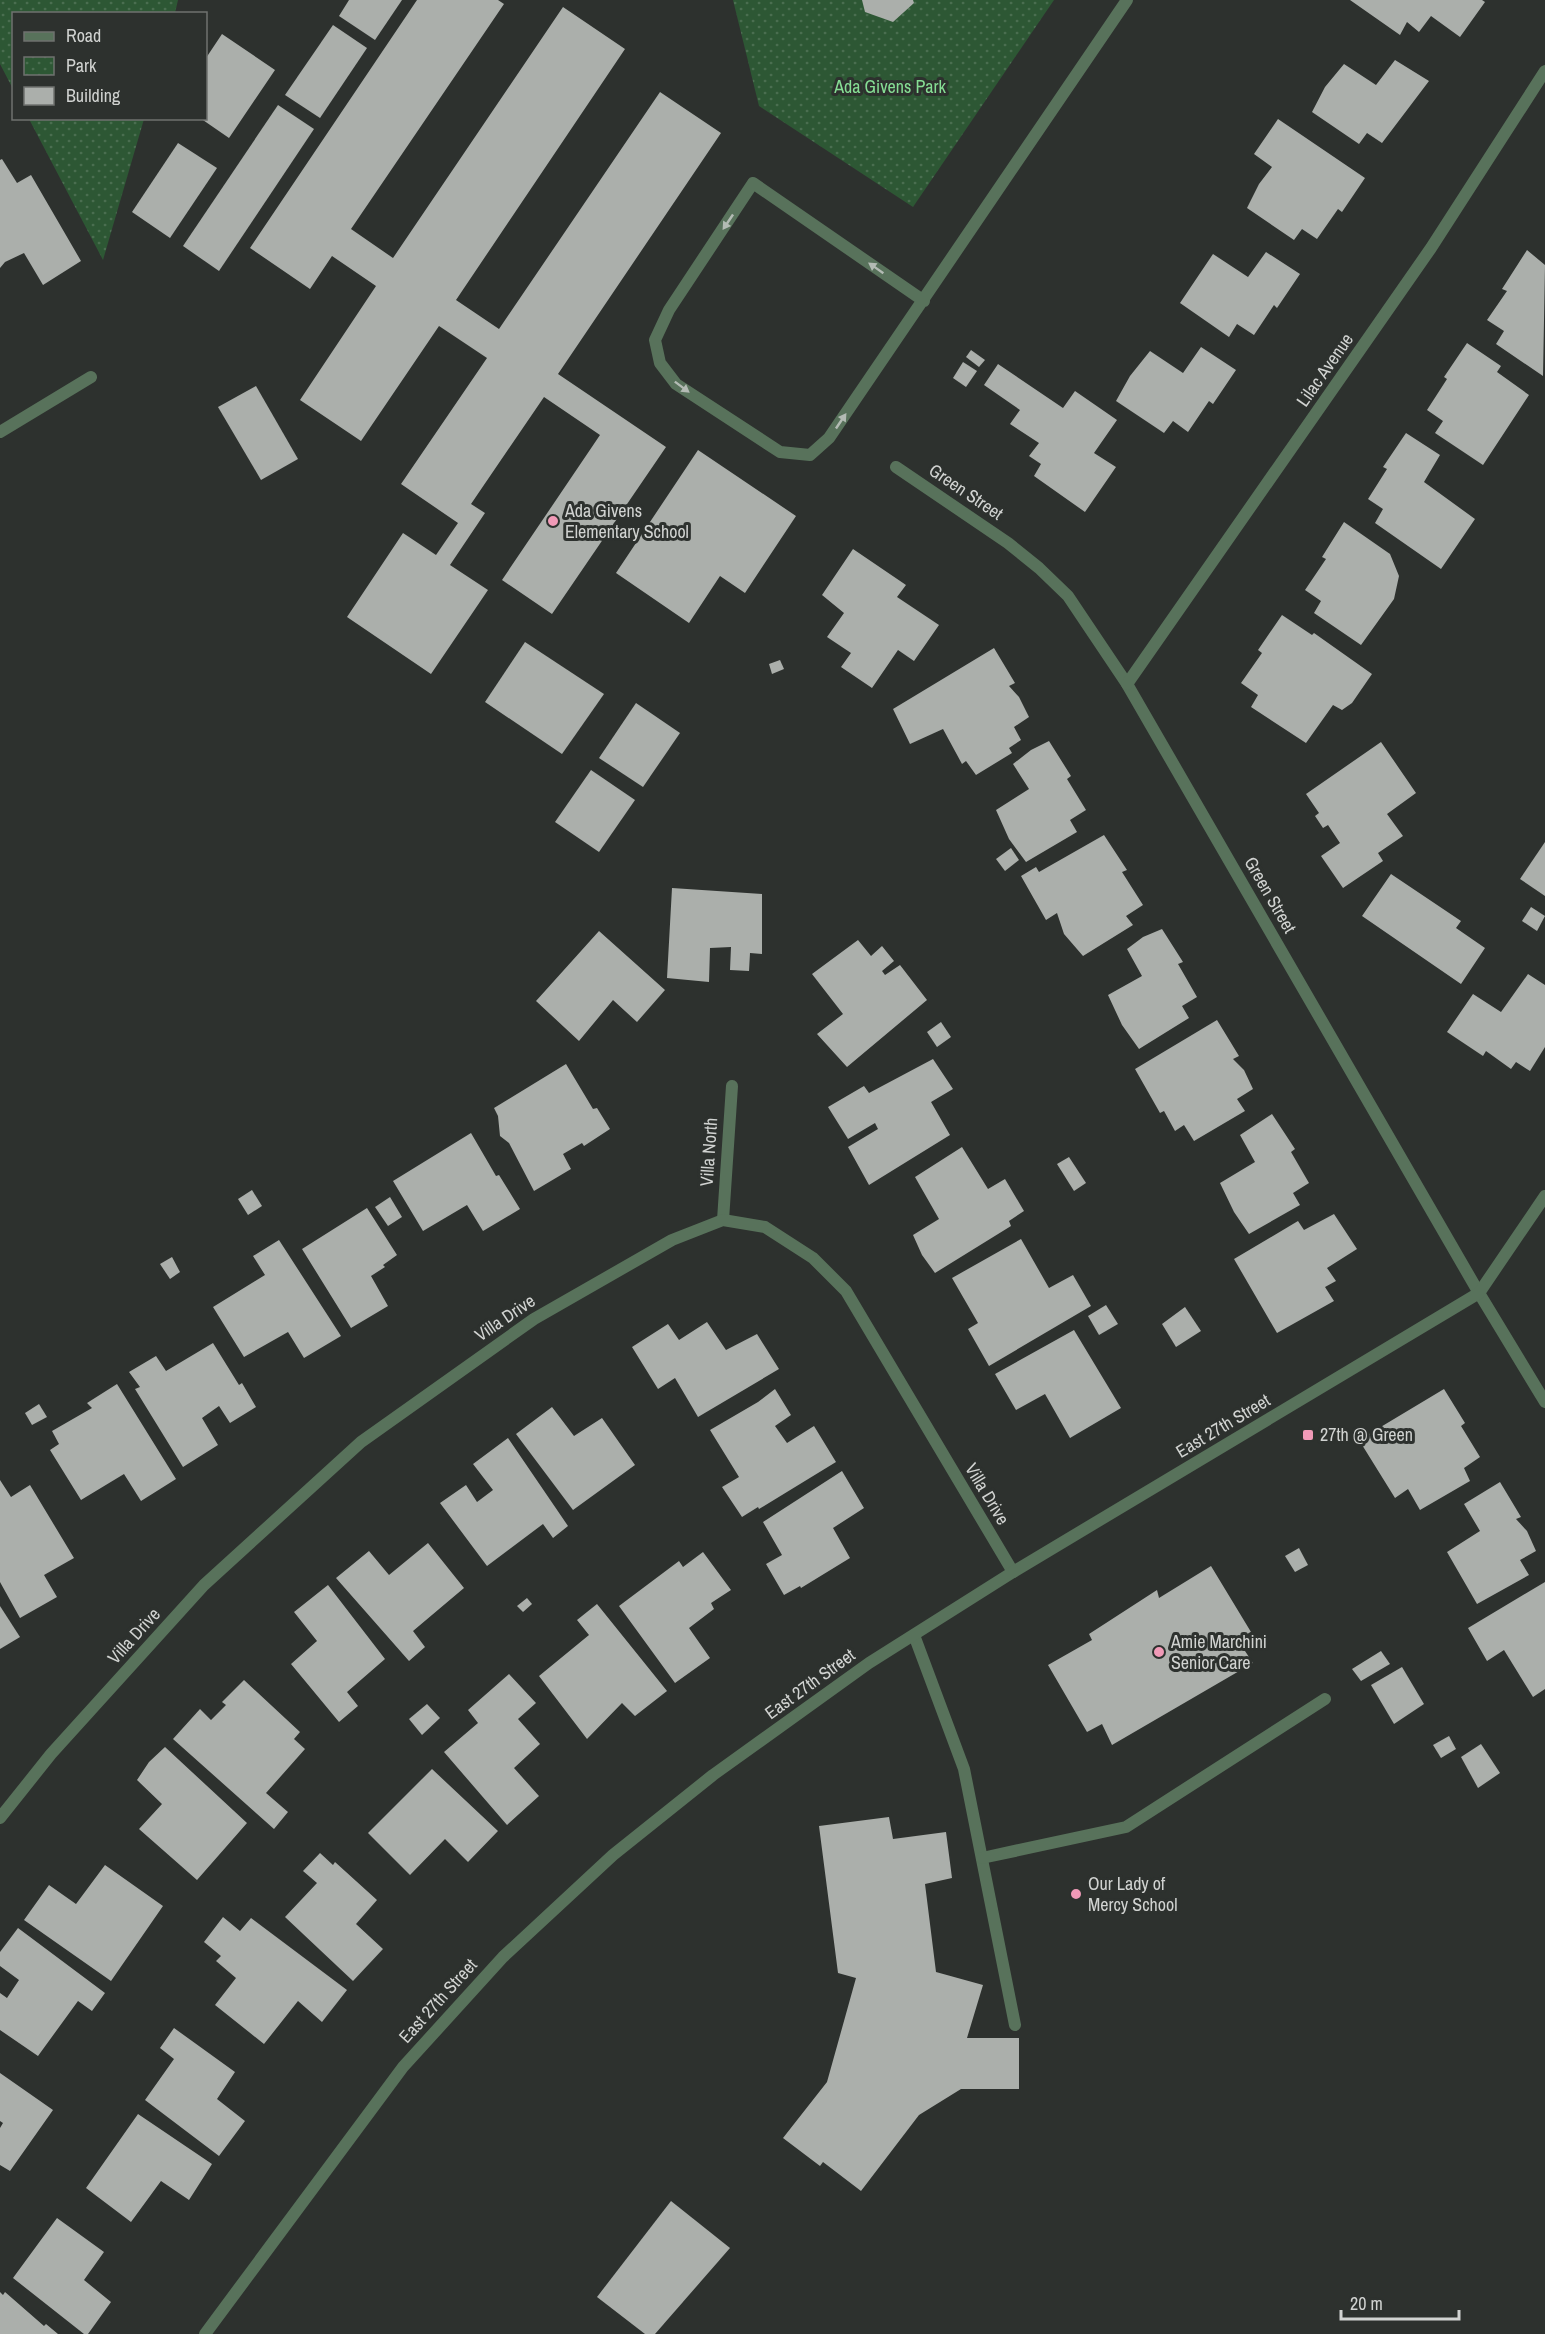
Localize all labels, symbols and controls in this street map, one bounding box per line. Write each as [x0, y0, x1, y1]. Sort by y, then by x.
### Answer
legend [12, 12, 207, 120]
text: Road [66, 23, 101, 48]
text: Park [66, 53, 97, 78]
park label: Ada Givens Park [833, 74, 946, 99]
text: Building [66, 83, 121, 108]
one-way arrow [722, 214, 733, 231]
one-way arrow [867, 262, 884, 273]
street label: Lilac Avenue [1290, 328, 1359, 411]
one-way arrow [674, 380, 690, 393]
one-way arrow [836, 412, 847, 429]
street label: Green Street [924, 458, 1008, 526]
place label: Ada Givens Elementary School [564, 498, 689, 544]
marker: Ada Givens Elementary School [546, 514, 560, 528]
street label: Green Street [1238, 852, 1302, 938]
street label: Villa North [694, 1117, 723, 1187]
street label: Villa Drive [470, 1288, 540, 1347]
street label: East 27th Street [1171, 1388, 1275, 1464]
place label: 27th @ Green [1320, 1422, 1413, 1447]
marker: 27th @ Green [1301, 1428, 1315, 1442]
street label: Villa Drive [959, 1458, 1016, 1529]
street label: Villa Drive [102, 1602, 166, 1669]
place label: Amie Marchini Senior Care [1170, 1629, 1267, 1675]
street label: East 27th Street [760, 1642, 860, 1725]
marker: Amie Marchini Senior Care [1152, 1645, 1166, 1659]
place label: Our Lady of Mercy School [1088, 1871, 1177, 1917]
marker: Our Lady of Mercy School [1069, 1887, 1083, 1901]
street label: East 27th Street [393, 1953, 482, 2048]
scale bar [1341, 2283, 1460, 2321]
text: 20 m [1350, 2291, 1383, 2316]

